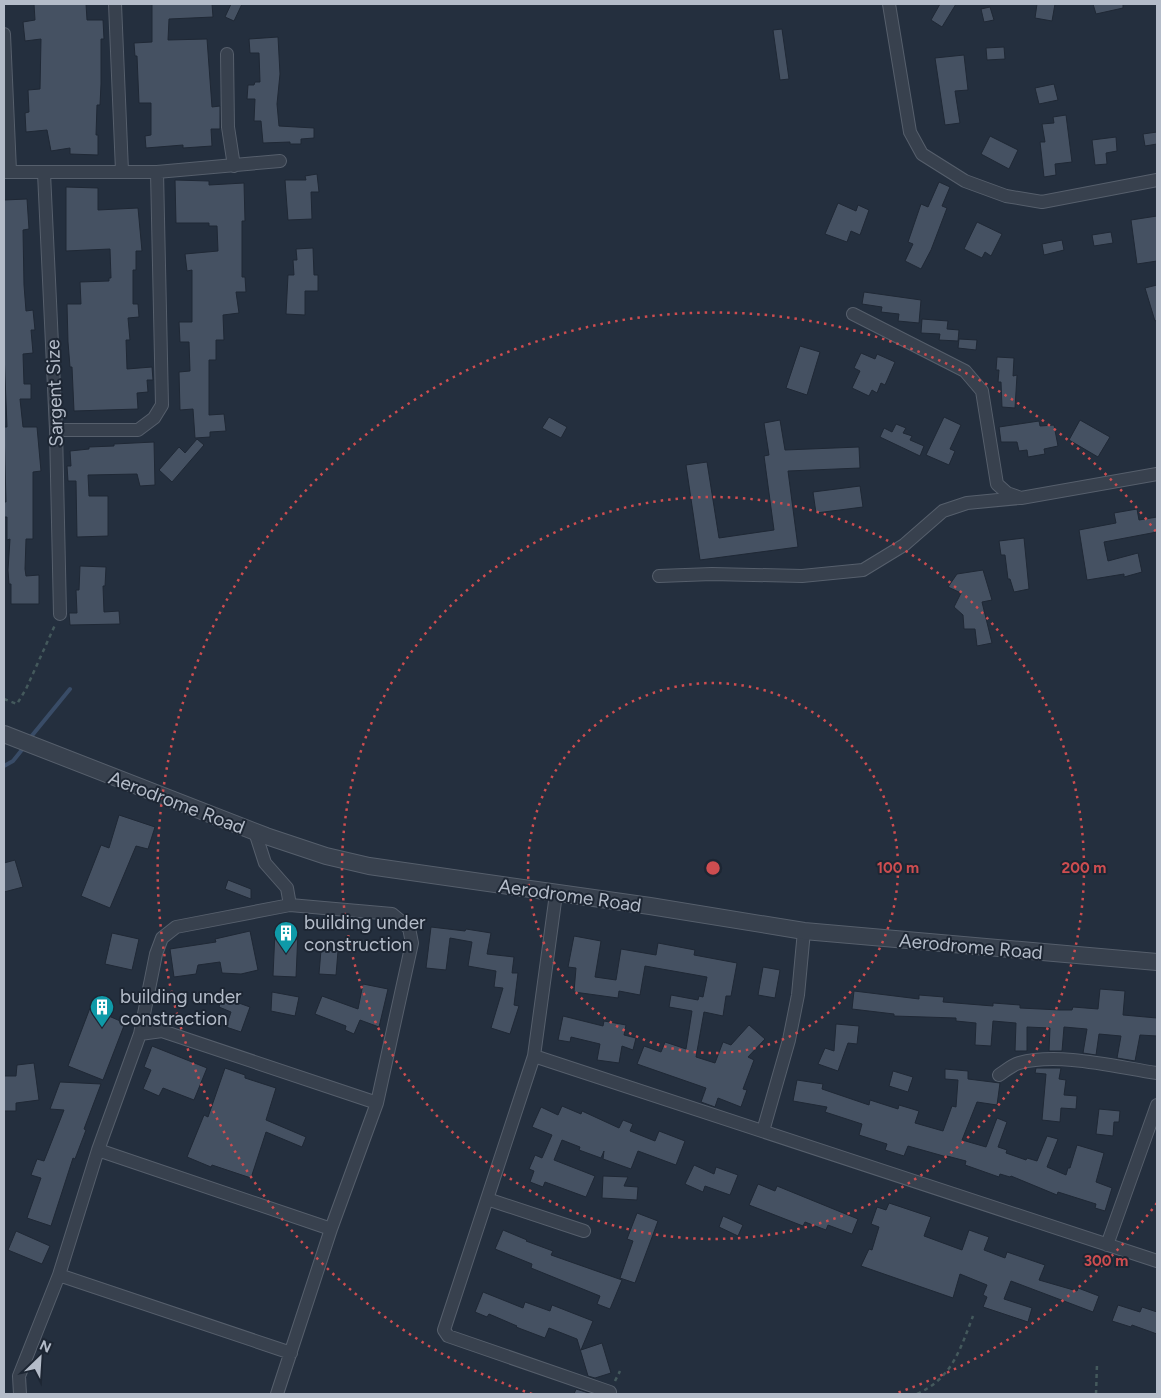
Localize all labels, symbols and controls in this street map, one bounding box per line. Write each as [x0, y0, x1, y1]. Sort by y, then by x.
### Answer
street label: Sargent Size [41, 339, 68, 447]
street label: Aerodrome Road [105, 766, 248, 839]
centre of rings [704, 859, 722, 877]
text: 100 m [877, 859, 919, 877]
text: 200 m [1062, 859, 1106, 877]
street label: Aerodrome Road [497, 874, 643, 917]
place label: building under construction [304, 911, 426, 956]
building icon: building under construction [273, 920, 299, 954]
street label: Aerodrome Road [898, 929, 1044, 964]
place label: building under constraction [120, 985, 242, 1030]
building icon: building under constraction [89, 994, 115, 1028]
text: 300 m [1084, 1252, 1128, 1270]
north arrow [15, 1333, 65, 1383]
text: N [37, 1337, 54, 1357]

